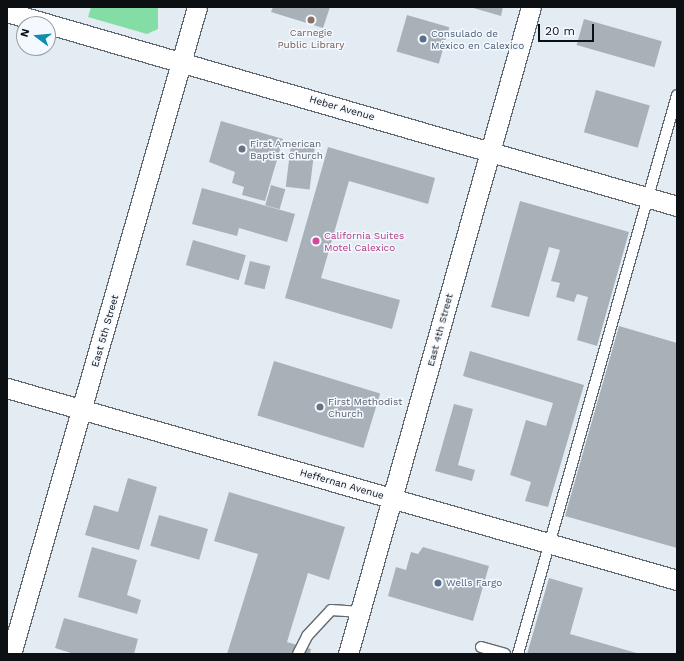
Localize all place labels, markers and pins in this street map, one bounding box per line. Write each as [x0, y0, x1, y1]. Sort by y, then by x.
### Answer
marker: Carnegie Public Library [306, 15, 316, 25]
place label: Carnegie Public Library [277, 26, 345, 50]
place label: Consulado de México en Calexico [431, 27, 524, 50]
marker: Consulado de México en Calexico [418, 34, 428, 44]
place label: First American Baptist Church [250, 137, 323, 160]
marker: First American Baptist Church [237, 144, 247, 154]
place label: California Suites Motel Calexico [324, 229, 404, 252]
marker: California Suites Motel Calexico [311, 236, 321, 246]
place label: First Methodist Church [328, 395, 402, 418]
marker: First Methodist Church [315, 402, 325, 412]
place label: Wells Fargo [446, 577, 502, 589]
marker: Wells Fargo [433, 578, 443, 588]

